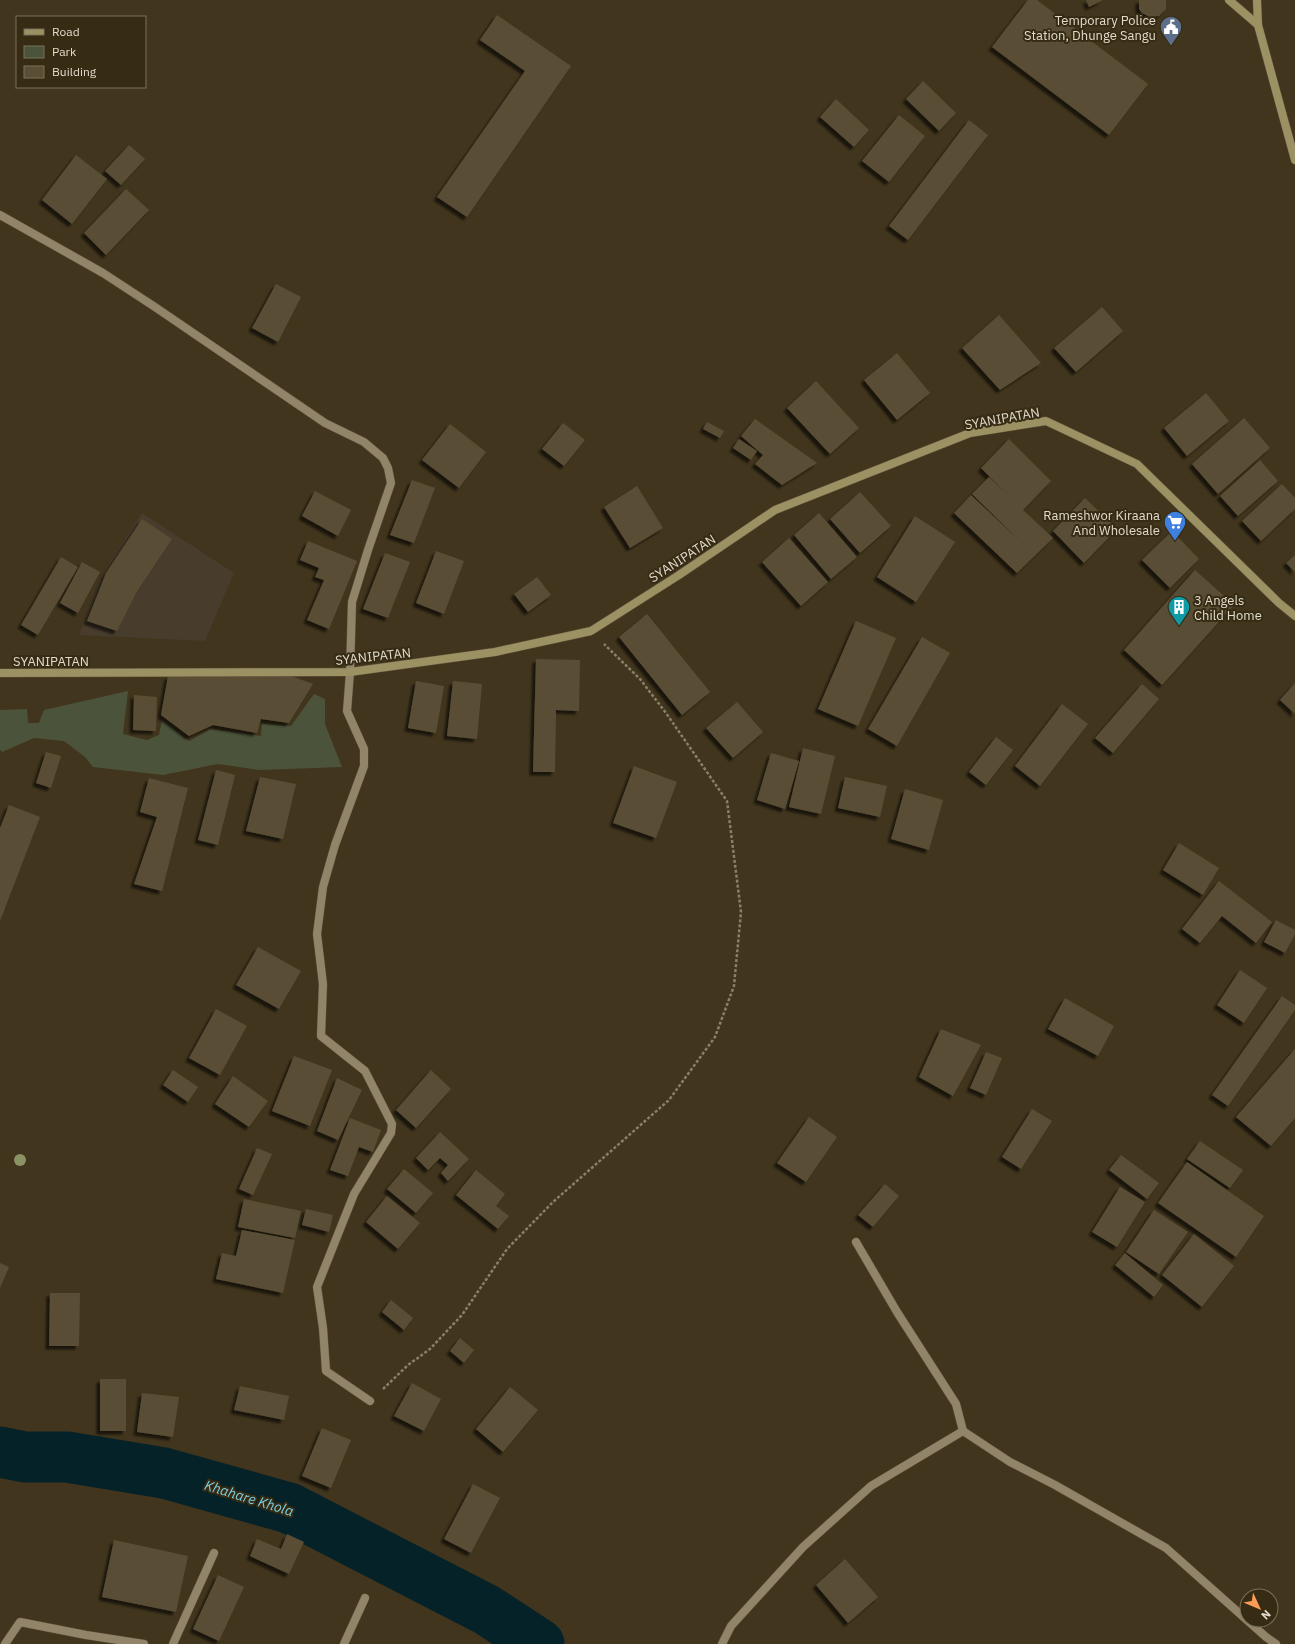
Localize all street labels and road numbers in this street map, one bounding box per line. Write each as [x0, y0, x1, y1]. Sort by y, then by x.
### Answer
street label: SYANIPATAN [963, 404, 1041, 433]
street label: SYANIPATAN [646, 531, 719, 586]
street label: SYANIPATAN [334, 644, 412, 669]
street label: SYANIPATAN [13, 653, 89, 670]

